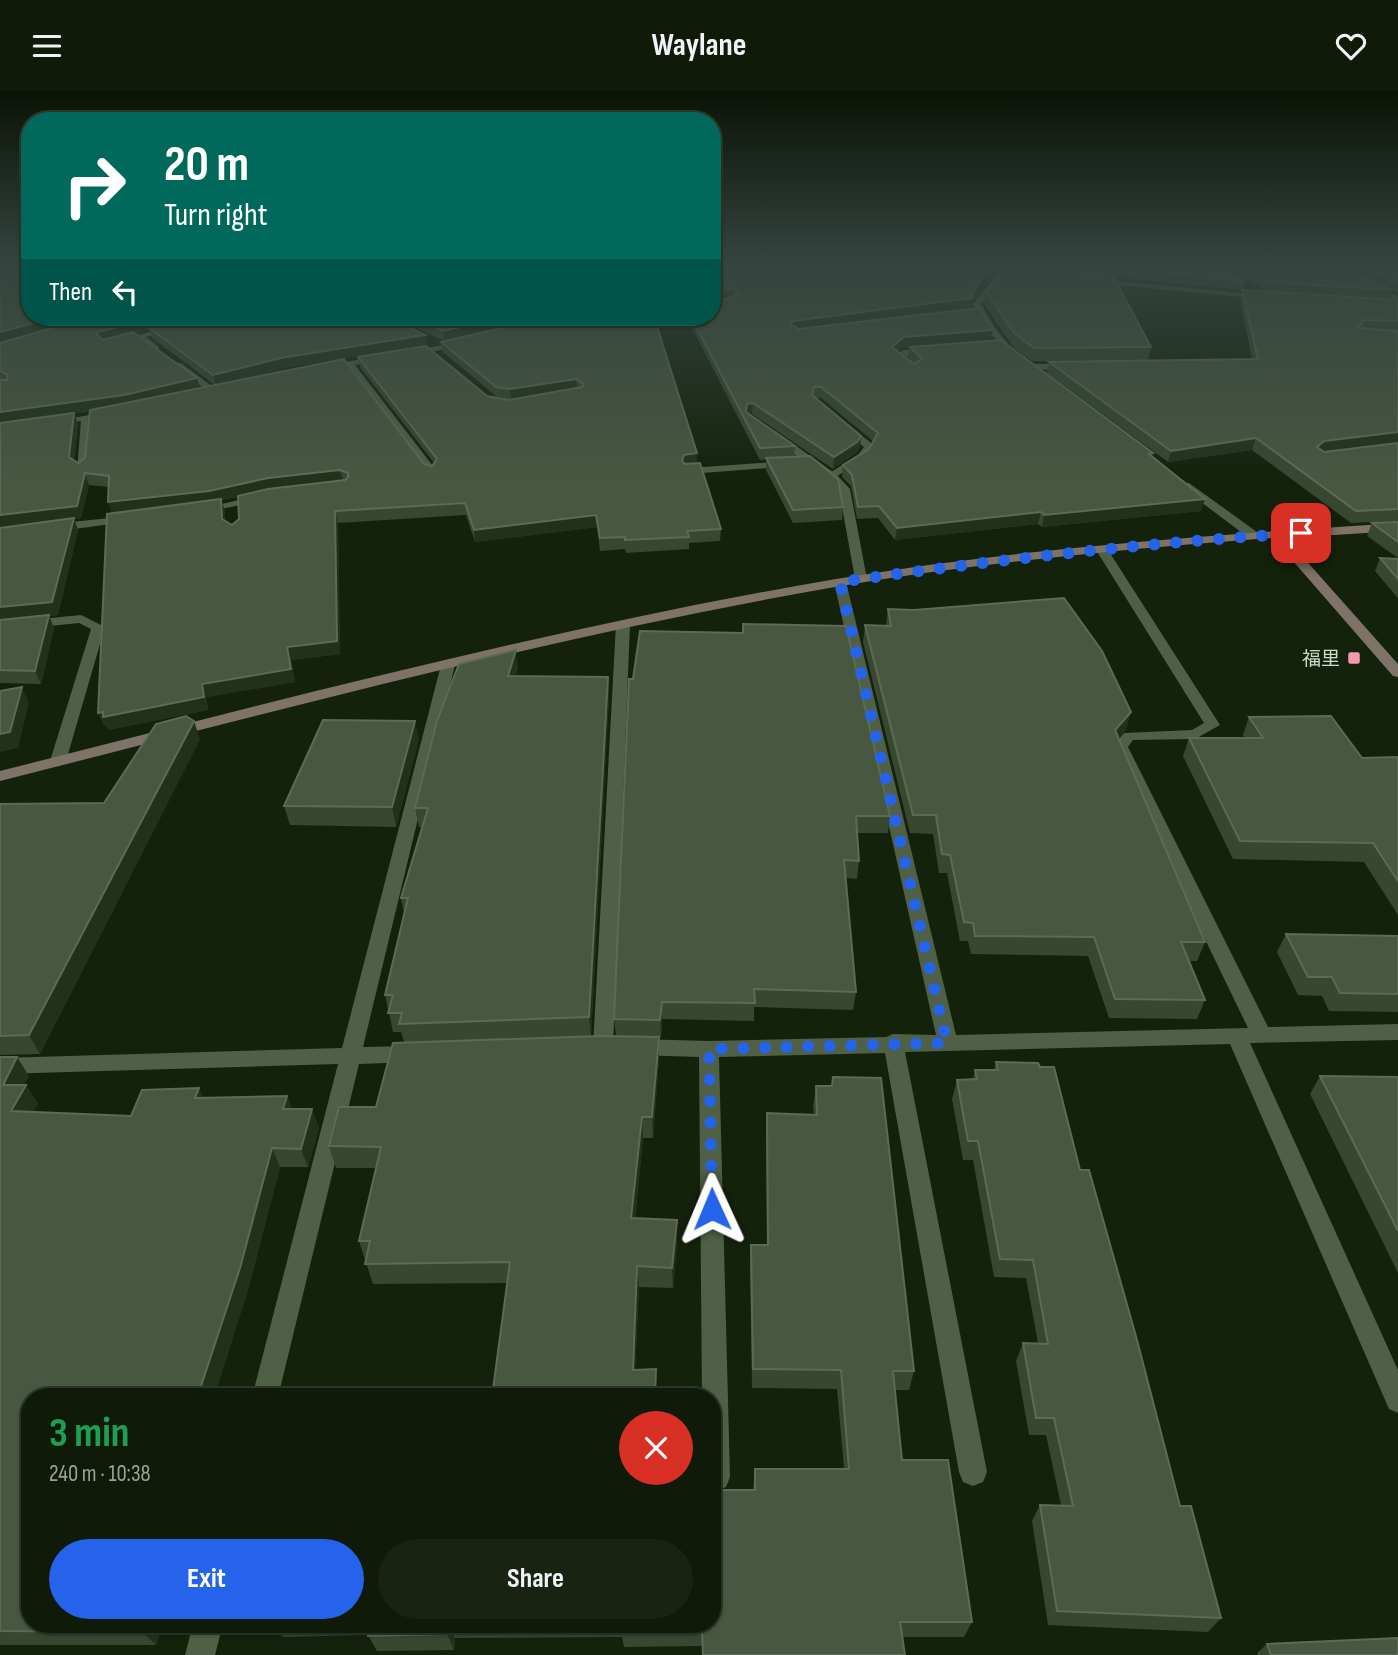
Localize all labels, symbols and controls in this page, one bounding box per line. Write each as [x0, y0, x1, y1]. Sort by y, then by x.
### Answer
text: Waylane [651, 26, 747, 65]
icon: menu [28, 27, 66, 65]
icon: heart [1332, 27, 1370, 65]
text: 20 m [164, 136, 249, 195]
icon: right [49, 140, 140, 231]
text: Turn right [164, 196, 268, 235]
icon: left [106, 273, 144, 311]
text: Then [49, 277, 92, 308]
pin [1271, 503, 1331, 563]
icon: arrive [1282, 514, 1320, 552]
place label: 福里 [1302, 648, 1340, 671]
marker: 福里 [1346, 650, 1362, 666]
position arrow [675, 1172, 749, 1246]
text: 3 min [49, 1408, 129, 1459]
button: close [619, 1411, 693, 1485]
text: 240 m · 10:38 [49, 1460, 151, 1488]
button: Exit [49, 1539, 364, 1619]
button: Share [378, 1539, 693, 1619]

